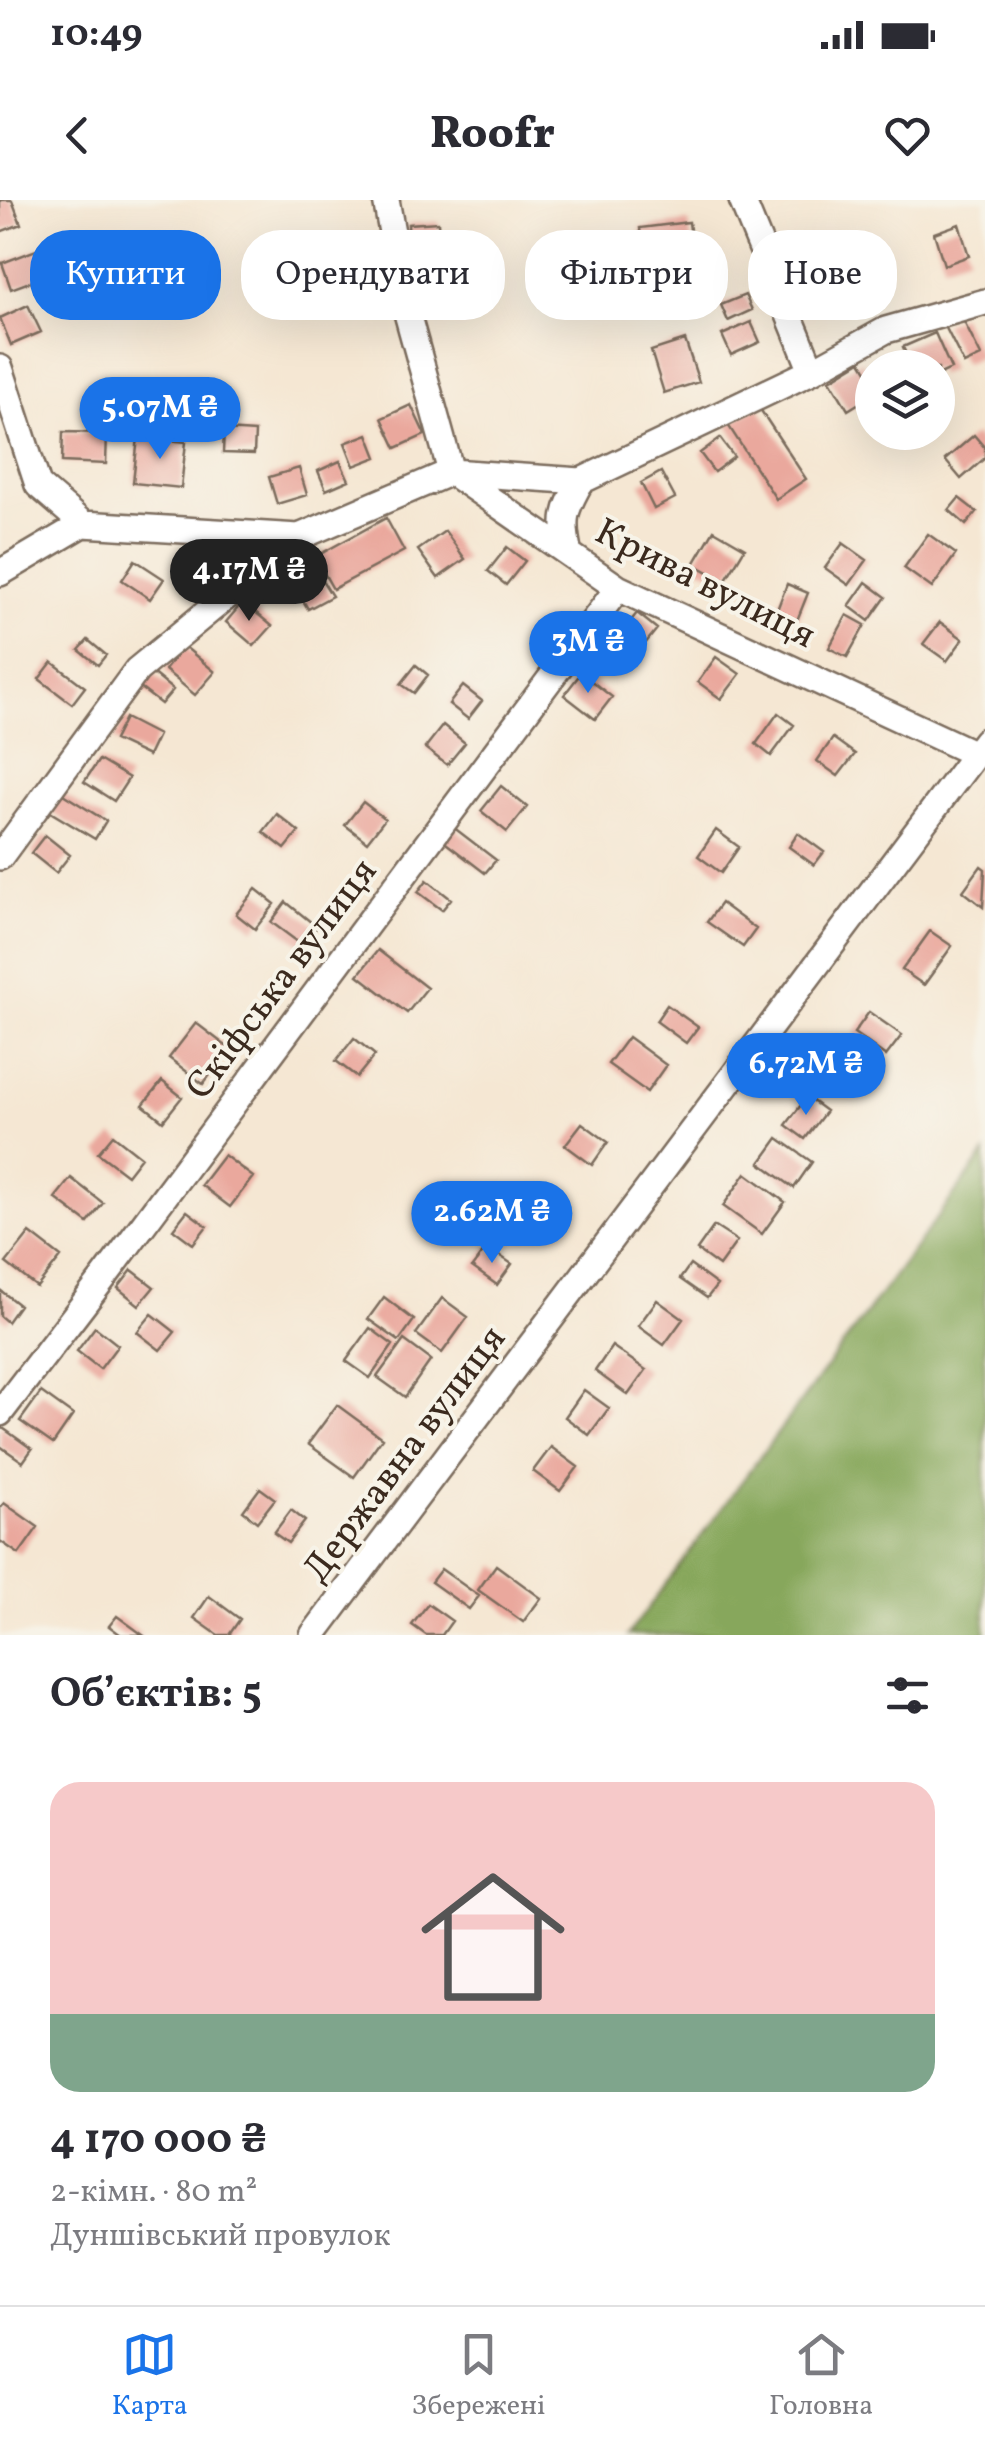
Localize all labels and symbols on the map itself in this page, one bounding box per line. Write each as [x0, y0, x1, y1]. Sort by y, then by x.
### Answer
pin: 5.07M ₴ [68, 377, 252, 462]
street label: Крива вулиця [585, 507, 824, 663]
pin: 4.17M ₴ [157, 539, 341, 624]
pin: 3M ₴ [529, 611, 647, 696]
street label: Скіфська вулиця [174, 848, 391, 1112]
pin: 6.72M ₴ [714, 1033, 898, 1118]
pin: 2.62M ₴ [400, 1181, 584, 1266]
street label: Державна вулиця [292, 1316, 520, 1594]

